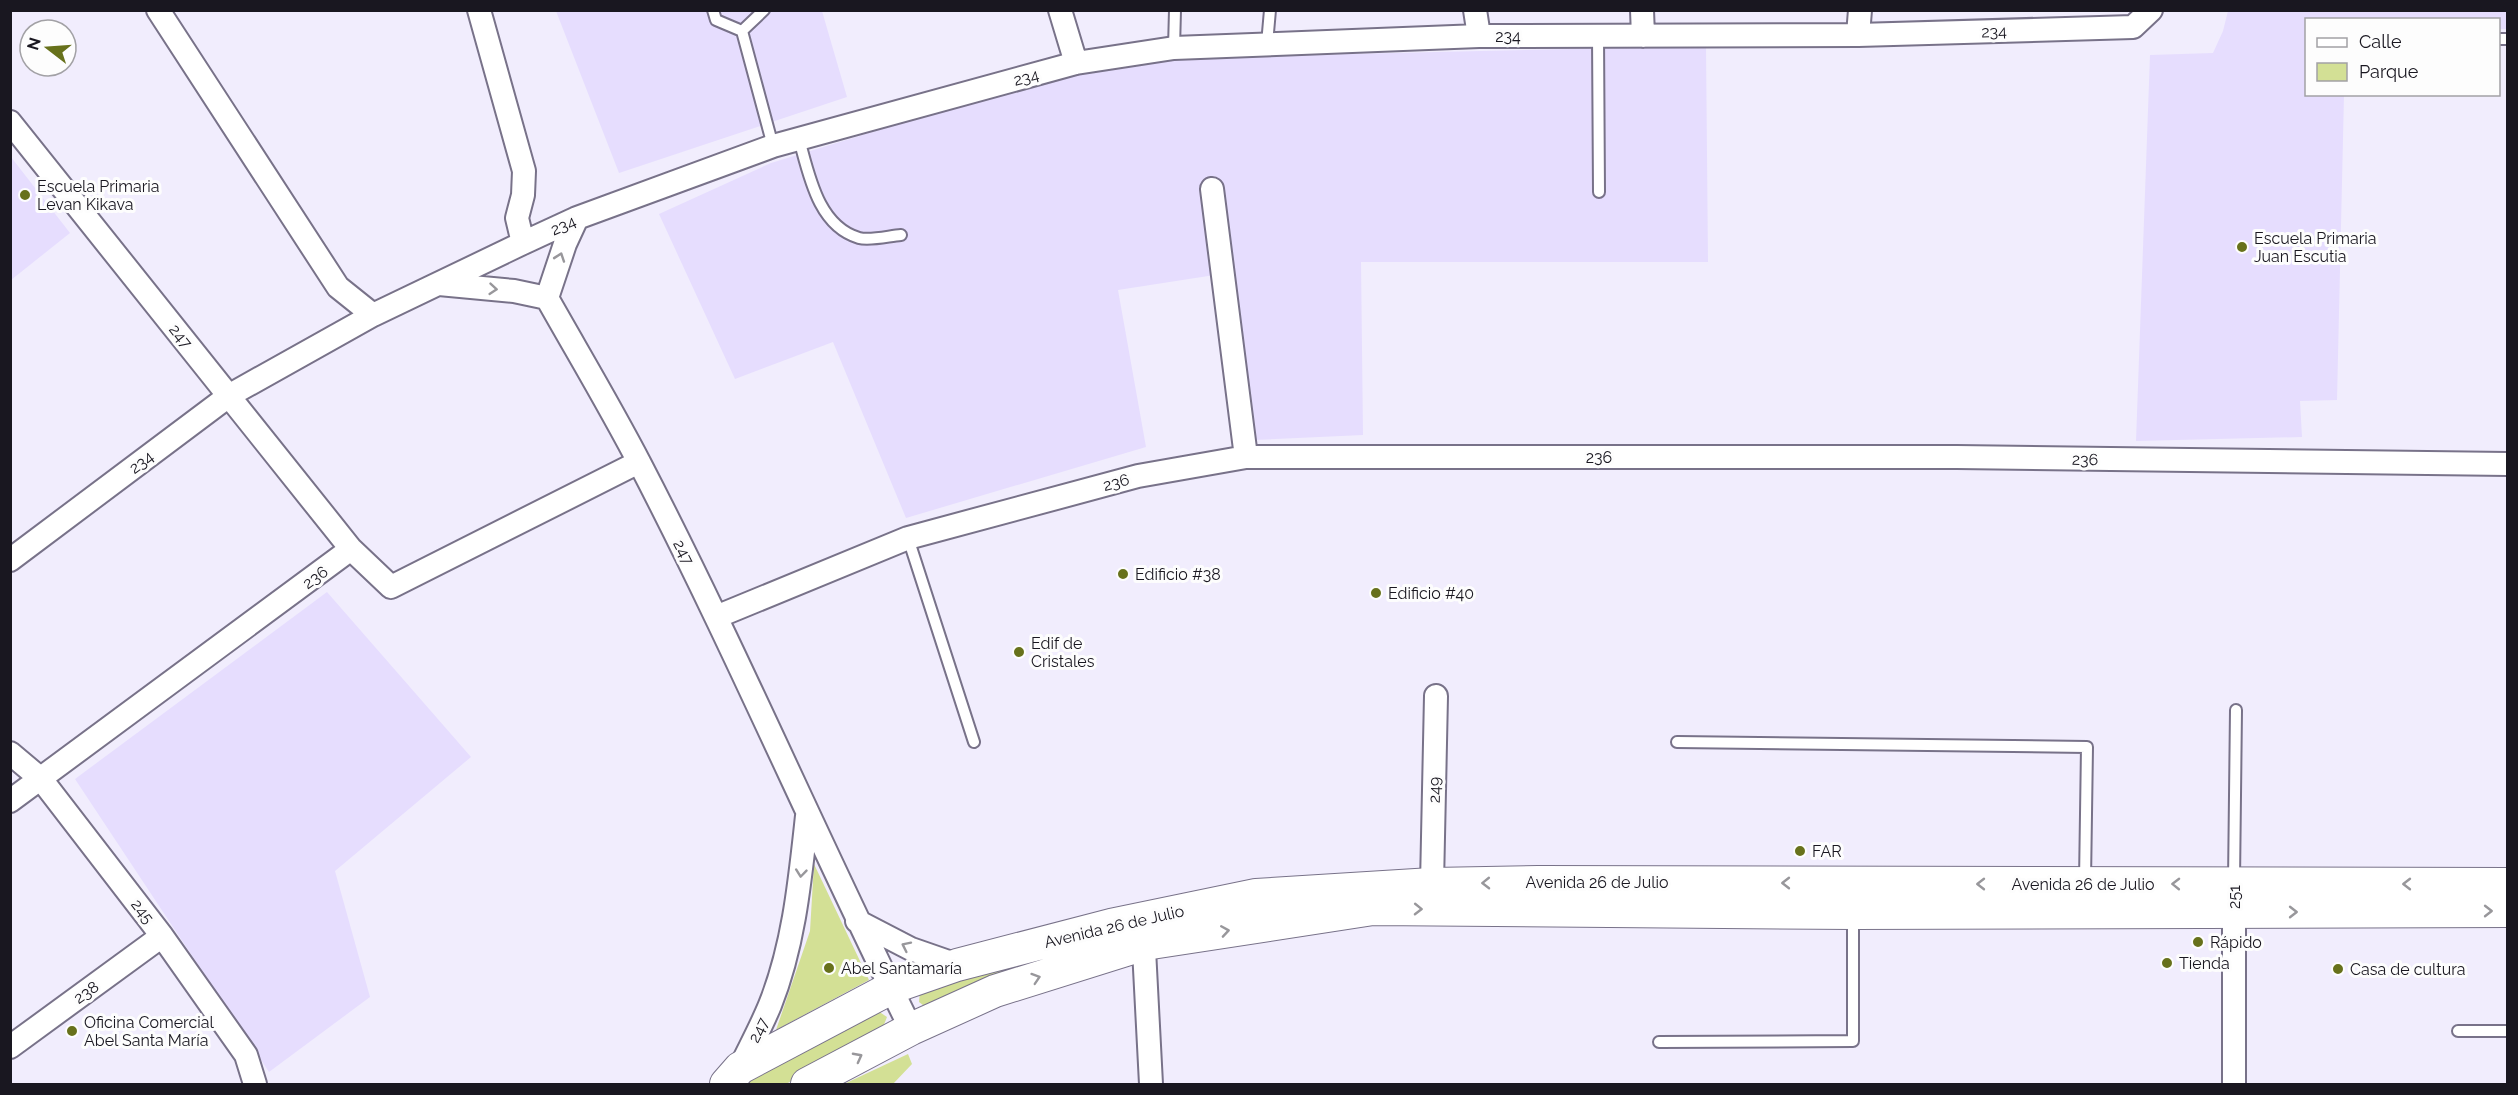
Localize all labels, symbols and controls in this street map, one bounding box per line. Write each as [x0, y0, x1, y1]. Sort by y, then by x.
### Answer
north arrow [18, 18, 78, 78]
legend [2305, 18, 2500, 96]
street label: 234 [1981, 22, 2007, 41]
street label: 234 [1495, 27, 1521, 46]
text: Calle [2359, 31, 2402, 52]
text: N [23, 35, 45, 52]
text: Parque [2359, 61, 2419, 82]
street label: 234 [1011, 65, 1041, 90]
place label: Escuela Primaria Levan Kikava [37, 177, 160, 214]
marker: Escuela Primaria Levan Kikava [18, 188, 32, 202]
street label: 234 [548, 211, 579, 239]
place label: Escuela Primaria Juan Escutia [2254, 229, 2377, 266]
marker: Escuela Primaria Juan Escutia [2235, 240, 2249, 254]
one-way arrow [553, 252, 566, 263]
one-way arrow [489, 282, 498, 295]
street label: 247 [165, 320, 196, 353]
street label: 234 [125, 447, 157, 478]
street label: 236 [1586, 448, 1612, 467]
street label: 236 [2072, 450, 2098, 469]
street label: 236 [1101, 470, 1131, 495]
street label: 247 [669, 537, 698, 568]
street label: 236 [299, 562, 332, 593]
place label: Edificio #38 [1135, 565, 1221, 584]
marker: Edificio #38 [1116, 567, 1130, 581]
place label: Edificio #40 [1388, 584, 1474, 603]
marker: Edificio #40 [1369, 586, 1383, 600]
place label: Edif de Cristales [1031, 634, 1095, 671]
marker: Edif de Cristales [1012, 645, 1026, 659]
street label: 249 [1425, 777, 1444, 803]
place label: FAR [1812, 842, 1842, 861]
marker: FAR [1793, 844, 1807, 858]
one-way arrow [795, 868, 808, 877]
street label: Avenida 26 de Julio [1525, 873, 1669, 892]
street label: Avenida 26 de Julio [2011, 875, 2155, 894]
one-way arrow [1481, 877, 1490, 889]
one-way arrow [1781, 877, 1790, 889]
one-way arrow [1976, 878, 1985, 890]
one-way arrow [2171, 878, 2180, 890]
one-way arrow [2403, 878, 2412, 891]
street label: 251 [2225, 885, 2244, 909]
street label: 245 [127, 895, 158, 928]
street label: Avenida 26 de Julio [1042, 901, 1186, 952]
one-way arrow [1414, 903, 1423, 915]
one-way arrow [2483, 905, 2492, 917]
one-way arrow [2288, 906, 2297, 918]
one-way arrow [1220, 926, 1229, 938]
place label: Rápido [2210, 933, 2262, 952]
marker: Rápido [2191, 935, 2205, 949]
one-way arrow [901, 942, 912, 954]
place label: Tienda [2179, 954, 2230, 973]
marker: Tienda [2160, 956, 2174, 970]
place label: Abel Santamaría [841, 959, 962, 978]
place label: Casa de cultura [2350, 960, 2465, 979]
marker: Abel Santamaría [822, 961, 836, 975]
marker: Casa de cultura [2331, 962, 2345, 976]
one-way arrow [1030, 973, 1041, 985]
street label: 238 [70, 977, 103, 1008]
place label: Oficina Comercial Abel Santa María [84, 1013, 214, 1050]
street label: 247 [744, 1014, 773, 1046]
marker: Oficina Comercial Abel Santa María [65, 1024, 79, 1038]
one-way arrow [852, 1053, 862, 1064]

